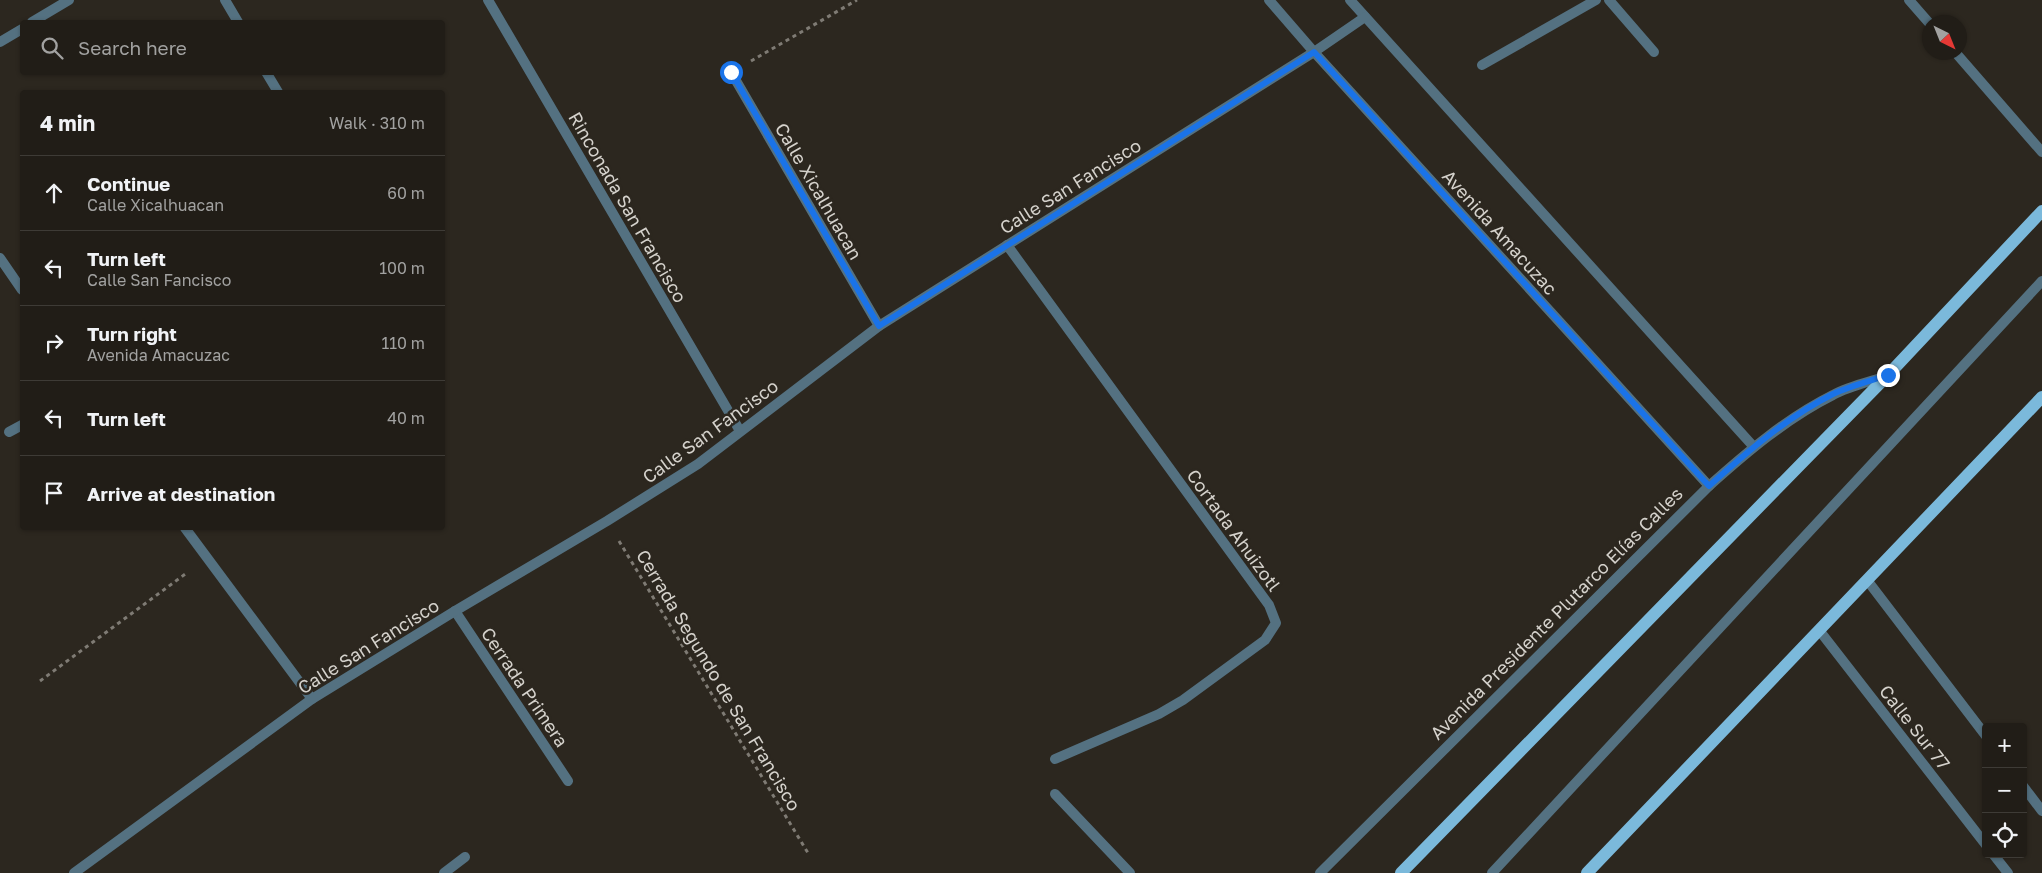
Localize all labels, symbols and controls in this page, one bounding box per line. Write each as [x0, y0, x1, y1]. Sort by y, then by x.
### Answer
north arrow [1922, 15, 1967, 60]
search box [20, 20, 445, 75]
icon: search [38, 34, 66, 62]
text: Search here [78, 36, 187, 59]
route start [720, 61, 743, 84]
street label: Rinconada San Francisco [564, 108, 692, 306]
text: 4 min [40, 110, 95, 136]
text: Walk · 310 m [329, 113, 425, 133]
street label: Calle Xicalhuacan [771, 119, 867, 263]
street label: Calle San Fancisco [995, 134, 1145, 238]
street label: Avenida Amacuzac [1438, 165, 1562, 299]
text: Continue [87, 172, 170, 195]
icon: ahead [40, 179, 68, 207]
text: 60 m [387, 183, 425, 203]
text: Calle Xicalhuacan [87, 195, 224, 215]
text: Turn left [87, 247, 166, 270]
icon: left [40, 254, 68, 282]
text: 100 m [379, 258, 425, 278]
text: Calle San Fancisco [87, 270, 231, 290]
text: Turn right [87, 322, 177, 345]
icon: right [40, 329, 68, 357]
text: 110 m [381, 333, 425, 353]
text: Avenida Amacuzac [87, 345, 230, 365]
route end [1877, 364, 1900, 387]
street label: Calle San Fancisco [638, 374, 782, 488]
icon: left [40, 404, 68, 432]
text: Turn left [87, 407, 166, 430]
text: 40 m [387, 408, 425, 428]
street label: Cortada Ahuizotl [1182, 465, 1286, 595]
icon: arrive [40, 479, 68, 507]
text: Arrive at destination [87, 482, 275, 505]
street label: Avenida Presidente Plutarco Elías Calles [1425, 482, 1687, 744]
street label: Cerrada Segundo de San Francisco [632, 545, 806, 815]
street label: Calle San Fancisco [293, 594, 443, 698]
street label: Cerrada Primera [477, 623, 573, 751]
street label: Calle Sur 77 [1875, 680, 1955, 774]
map controls [1982, 723, 2027, 858]
button: + [1982, 723, 2027, 768]
button: − [1982, 768, 2027, 813]
button: locate [1982, 813, 2027, 858]

